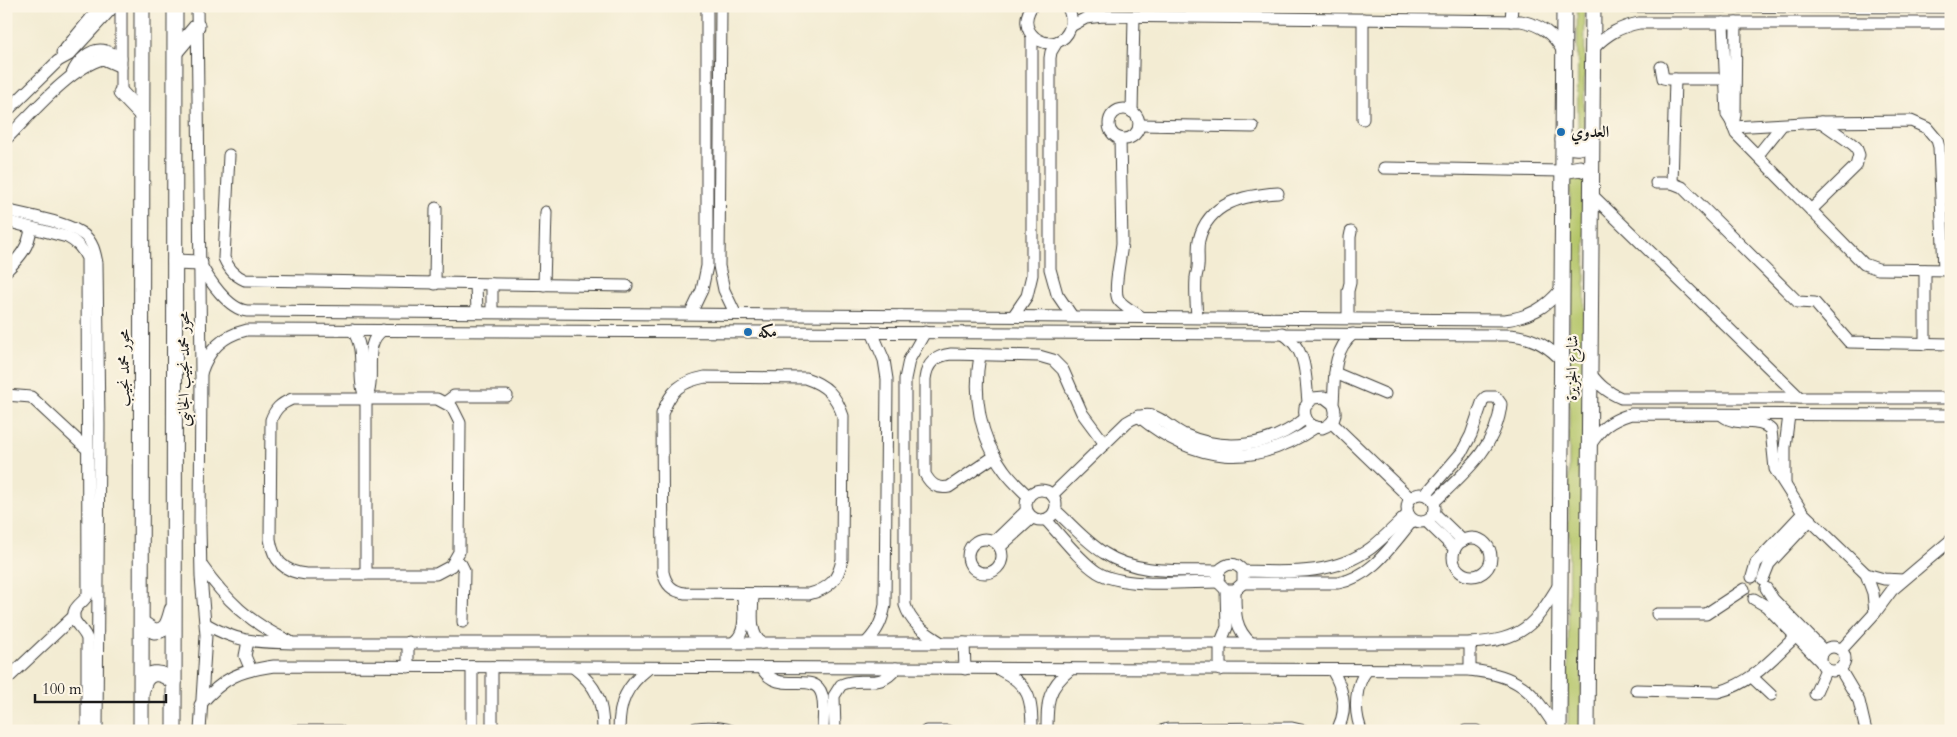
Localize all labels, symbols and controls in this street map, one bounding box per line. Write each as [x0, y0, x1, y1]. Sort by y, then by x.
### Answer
place label: العدوي [1571, 121, 1609, 145]
marker: العدوي [1555, 126, 1567, 138]
street label: محور محمد نجيب الجانبى [173, 311, 196, 427]
place label: مكه [758, 321, 777, 343]
marker: مكه [742, 326, 754, 338]
street label: محور محمد نجيب [113, 329, 135, 407]
street label: شارع الجزيرة [1560, 335, 1586, 401]
scale bar [35, 672, 166, 704]
text: 100 m [42, 679, 82, 699]

